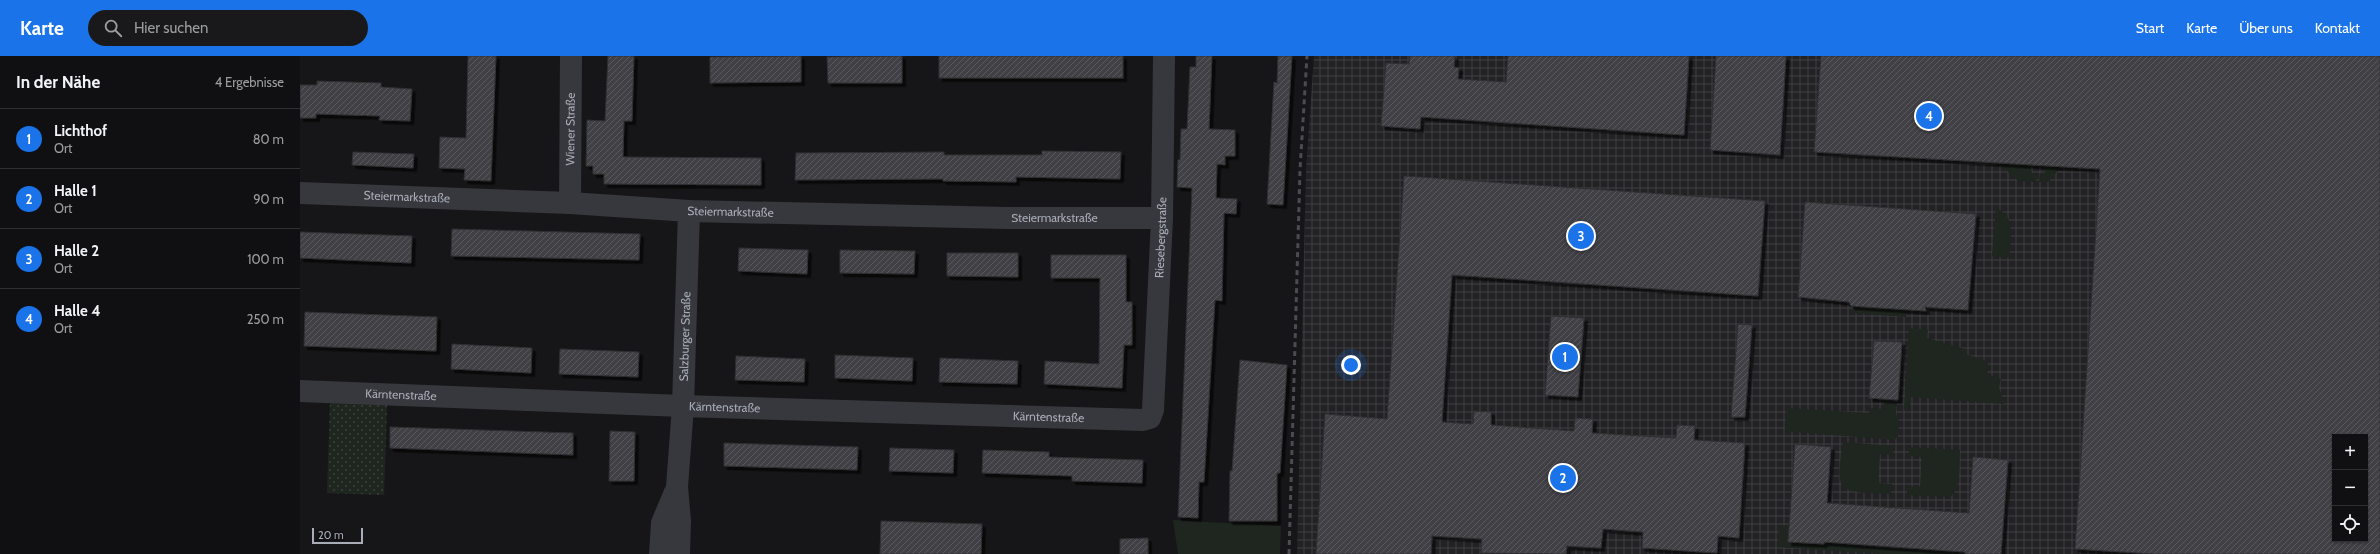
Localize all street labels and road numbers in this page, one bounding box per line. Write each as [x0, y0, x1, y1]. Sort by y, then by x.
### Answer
street label: Wiener Straße [562, 93, 578, 165]
street label: Steiermarkstraße [363, 187, 450, 206]
street label: Riesebergstraße [1151, 197, 1169, 278]
street label: Steiermarkstraße [687, 203, 774, 220]
street label: Steiermarkstraße [1011, 210, 1098, 225]
street label: Salzburger Straße [676, 291, 694, 382]
street label: Kärntenstraße [365, 386, 437, 403]
street label: Kärntenstraße [689, 398, 761, 415]
street label: Kärntenstraße [1013, 408, 1084, 425]

